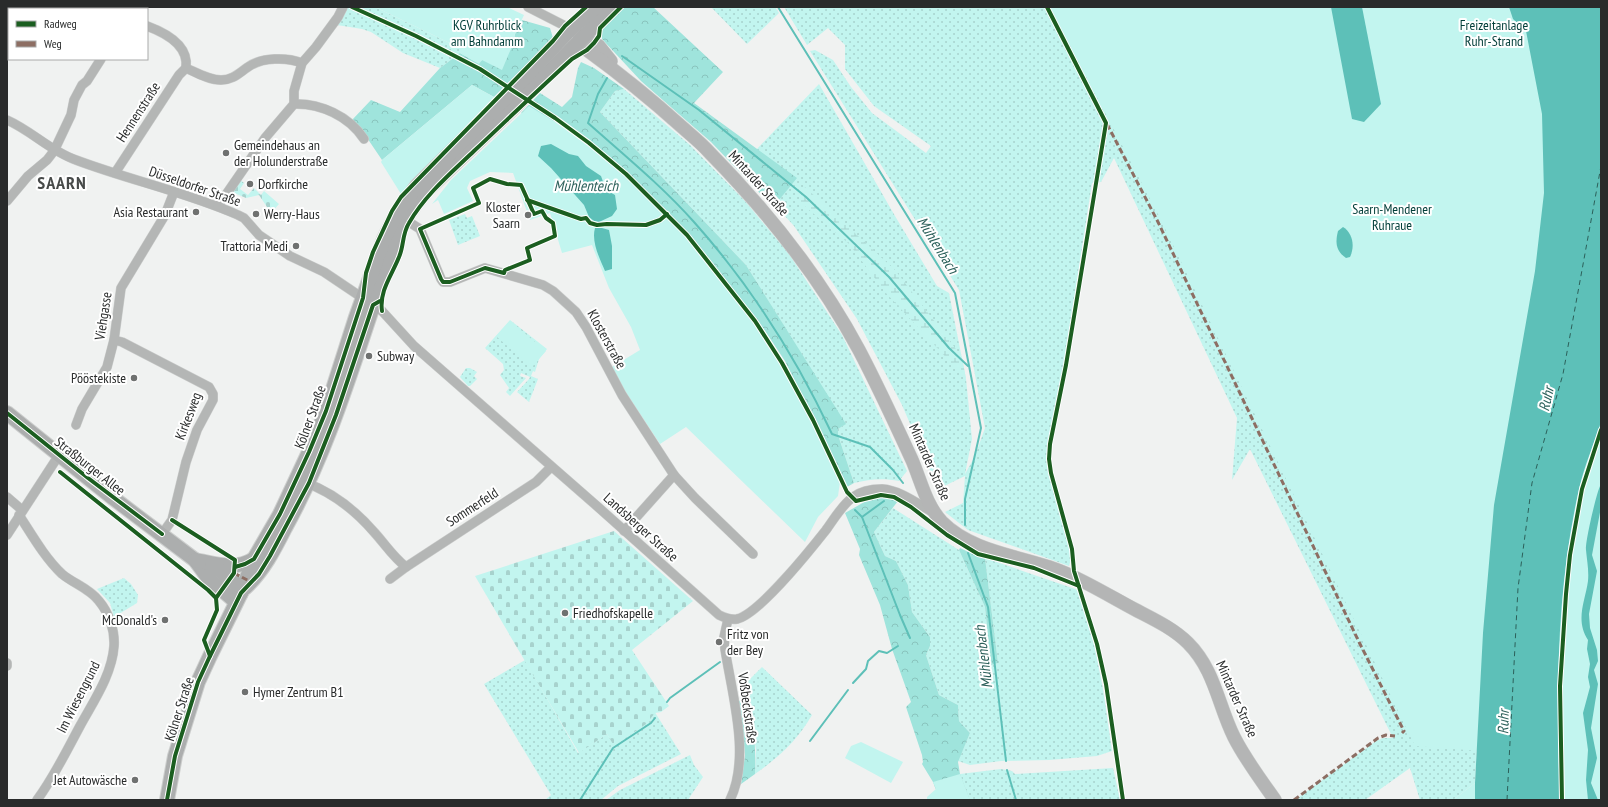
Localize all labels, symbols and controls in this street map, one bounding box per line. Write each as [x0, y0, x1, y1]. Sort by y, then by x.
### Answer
legend [8, 8, 148, 60]
text: Radweg [44, 16, 77, 31]
park label: KGV Ruhrblick am Bahndamm [451, 16, 523, 50]
park label: Freizeitanlage Ruhr-Strand [1460, 16, 1528, 50]
text: Weg [44, 36, 62, 51]
street label: Hennenstraße [112, 78, 164, 145]
place label: Gemeindehaus an der Holunderstraße [234, 136, 328, 170]
street label: Mintarder Straße [725, 147, 793, 220]
marker: Gemeindehaus an der Holunderstraße [221, 148, 231, 158]
street label: Düsseldorfer Straße [147, 162, 243, 210]
district label: SAARN [37, 171, 87, 194]
place label: Dorfkirche [258, 175, 308, 193]
water label: Mühlenteich [554, 176, 620, 195]
marker: Dorfkirche [245, 179, 255, 189]
place label: Kloster Saarn [486, 198, 520, 232]
park label: Saarn-Mendener Ruhraue [1352, 200, 1432, 234]
place label: Asia Restaurant [113, 203, 188, 221]
place label: Werry-Haus [264, 205, 320, 223]
marker: Asia Restaurant [191, 207, 201, 217]
marker: Werry-Haus [251, 209, 261, 219]
marker: Kloster Saarn [523, 210, 533, 220]
water label: Mühlenbach [913, 213, 964, 278]
place label: Trattoria Medi [221, 237, 288, 255]
marker: Trattoria Medi [291, 241, 301, 251]
street label: Viehgasse [90, 290, 116, 342]
street label: Klosterstraße [583, 306, 631, 372]
place label: Subway [377, 347, 415, 365]
marker: Subway [364, 351, 374, 361]
place label: Pööstekiste [71, 369, 126, 387]
marker: Pööstekiste [129, 373, 139, 383]
street label: Kölner Straße [290, 383, 330, 451]
water label: Ruhr [1534, 383, 1558, 413]
street label: Kirkesweg [171, 390, 205, 442]
street label: Mintarder Straße [905, 421, 955, 503]
street label: Straßburger Allee [51, 433, 129, 499]
street label: Sommerfeld [443, 484, 501, 530]
street label: Landsberger Straße [600, 489, 682, 565]
place label: Friedhofskapelle [573, 604, 653, 622]
marker: Friedhofskapelle [560, 608, 570, 618]
place label: McDonald's [102, 611, 157, 629]
marker: McDonald's [160, 615, 170, 625]
water label: Mühlenbach [970, 623, 996, 690]
place label: Fritz von der Bey [727, 625, 769, 659]
marker: Fritz von der Bey [714, 637, 724, 647]
street label: Im Wiesengrund [52, 658, 104, 736]
street label: Mintarder Straße [1212, 658, 1262, 740]
street label: Voßbeckstraße [734, 670, 762, 745]
street label: Kölner Straße [160, 674, 198, 743]
place label: Hymer Zentrum B1 [253, 683, 344, 701]
marker: Hymer Zentrum B1 [240, 687, 250, 697]
water label: Ruhr [1493, 708, 1513, 734]
place label: Jet Autowäsche [53, 771, 127, 789]
marker: Jet Autowäsche [130, 775, 140, 785]

